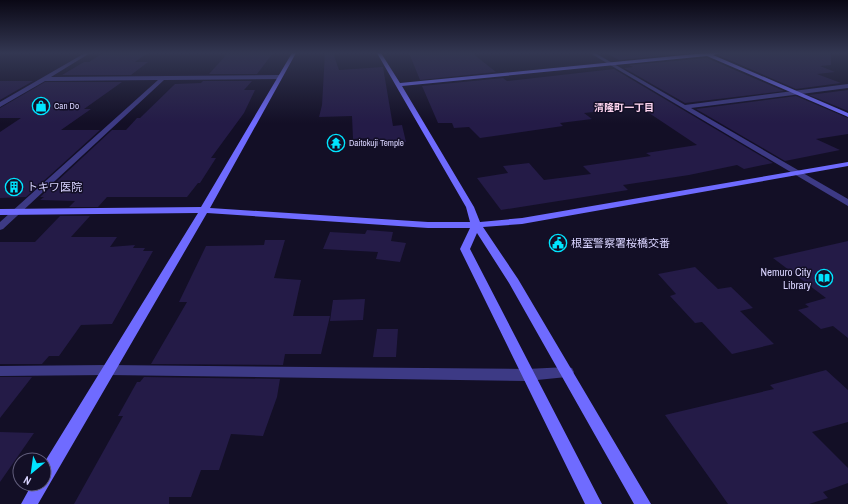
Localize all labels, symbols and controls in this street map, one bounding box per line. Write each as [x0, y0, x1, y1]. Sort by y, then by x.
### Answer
shop icon: Can Do [31, 96, 51, 116]
place label: Can Do [54, 100, 79, 112]
district label: 清隆町一丁目 [594, 101, 654, 114]
temple icon: Daitokuji Temple [326, 133, 346, 153]
place label: Daitokuji Temple [349, 137, 404, 149]
building icon: トキワ医院 [4, 177, 24, 197]
place label: トキワ医院 [27, 180, 82, 194]
public building icon: 根室警察署桜橋交番 [548, 233, 568, 253]
place label: 根室警察署桜橋交番 [571, 236, 670, 250]
place label: Nemuro City Library [760, 265, 811, 292]
library icon: Nemuro City Library [814, 268, 834, 288]
north arrow [12, 452, 52, 492]
text: N [21, 473, 33, 488]

